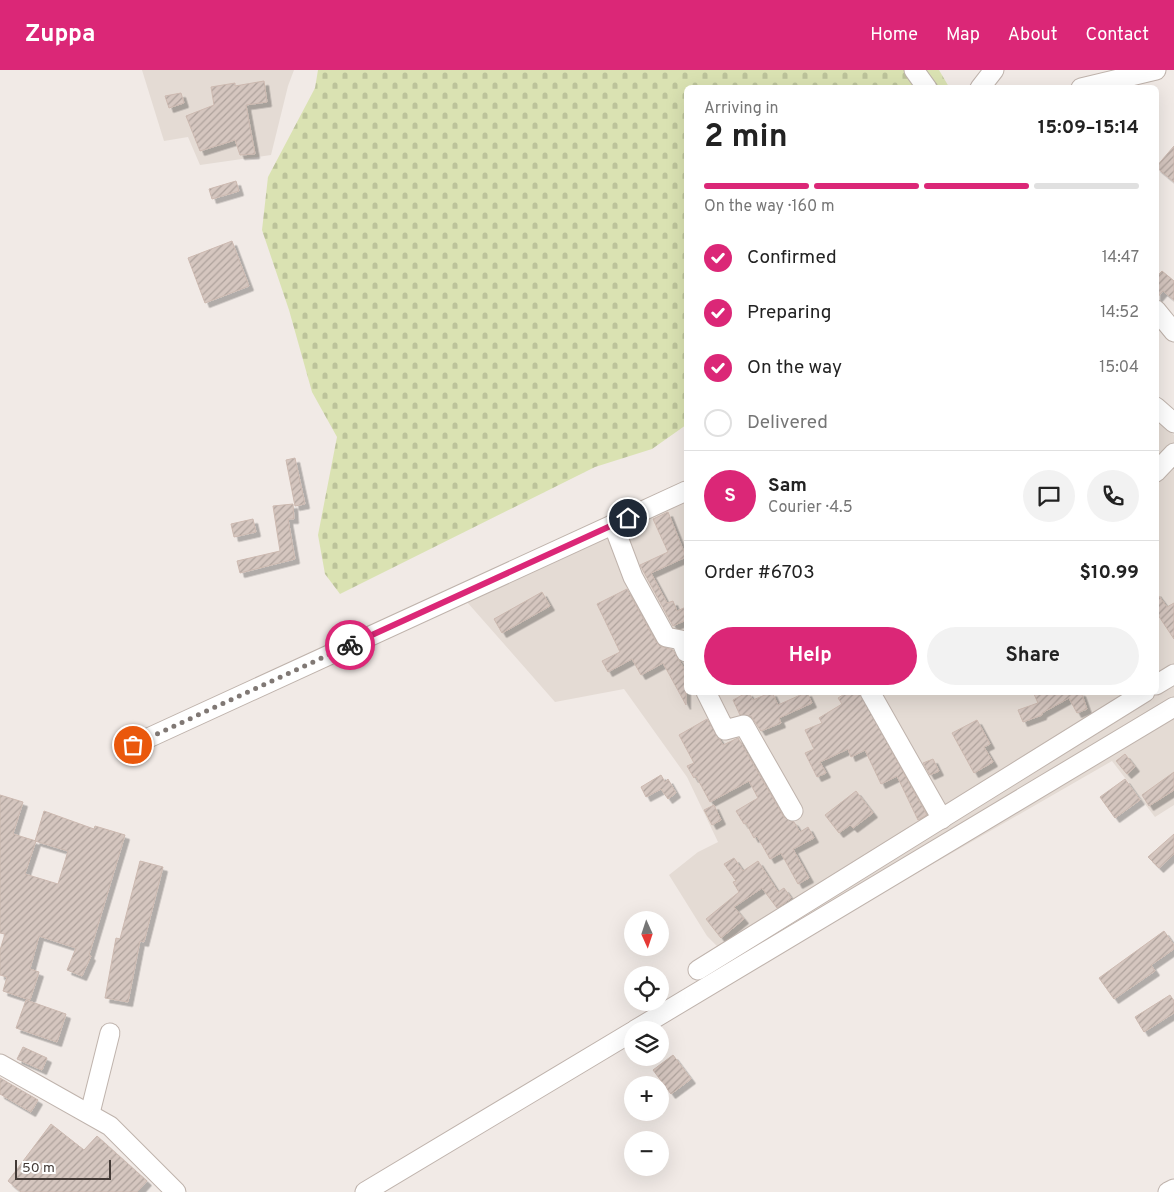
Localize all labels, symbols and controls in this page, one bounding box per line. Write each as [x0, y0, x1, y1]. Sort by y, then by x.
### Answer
text: Zuppa [25, 20, 95, 50]
text: Home [870, 24, 918, 47]
text: Map [946, 24, 980, 47]
text: About [1008, 24, 1057, 47]
text: Contact [1085, 24, 1149, 47]
text: Arriving in [704, 99, 779, 119]
text: 15:09–15:14 [1038, 116, 1139, 140]
text: 2 min [704, 118, 788, 158]
text: On the way · 160 m [704, 197, 835, 217]
icon: check [704, 244, 732, 272]
text: Confirmed [747, 246, 837, 270]
text: 14:47 [1102, 248, 1139, 268]
icon: check [704, 299, 732, 327]
text: Preparing [747, 301, 831, 325]
text: 14:52 [1100, 303, 1139, 323]
icon: check [704, 354, 732, 382]
text: On the way [747, 356, 842, 380]
text: 15:04 [1099, 358, 1139, 378]
text: Delivered [747, 411, 828, 435]
button: chat [1023, 470, 1075, 522]
button: phone [1087, 470, 1139, 522]
text: Sam [768, 474, 807, 498]
text: S [724, 484, 736, 508]
pin [607, 497, 649, 539]
text: Courier · 4.5 [768, 498, 853, 518]
icon: home [614, 504, 642, 532]
text: Order #6703 [704, 561, 815, 585]
text: $10.99 [1079, 561, 1139, 585]
courier [325, 620, 375, 670]
button: Help [704, 627, 917, 685]
button: Share [927, 627, 1139, 685]
icon: bike [336, 631, 364, 659]
pin [112, 724, 154, 766]
icon: bag [119, 731, 147, 759]
north arrow [624, 911, 669, 956]
map controls [624, 911, 669, 1176]
button: locate [624, 966, 669, 1011]
button: layers [624, 1021, 669, 1066]
button: + [624, 1076, 669, 1121]
button: − [624, 1131, 669, 1176]
scale bar [15, 1157, 111, 1180]
text: 50 m [22, 1160, 55, 1177]

